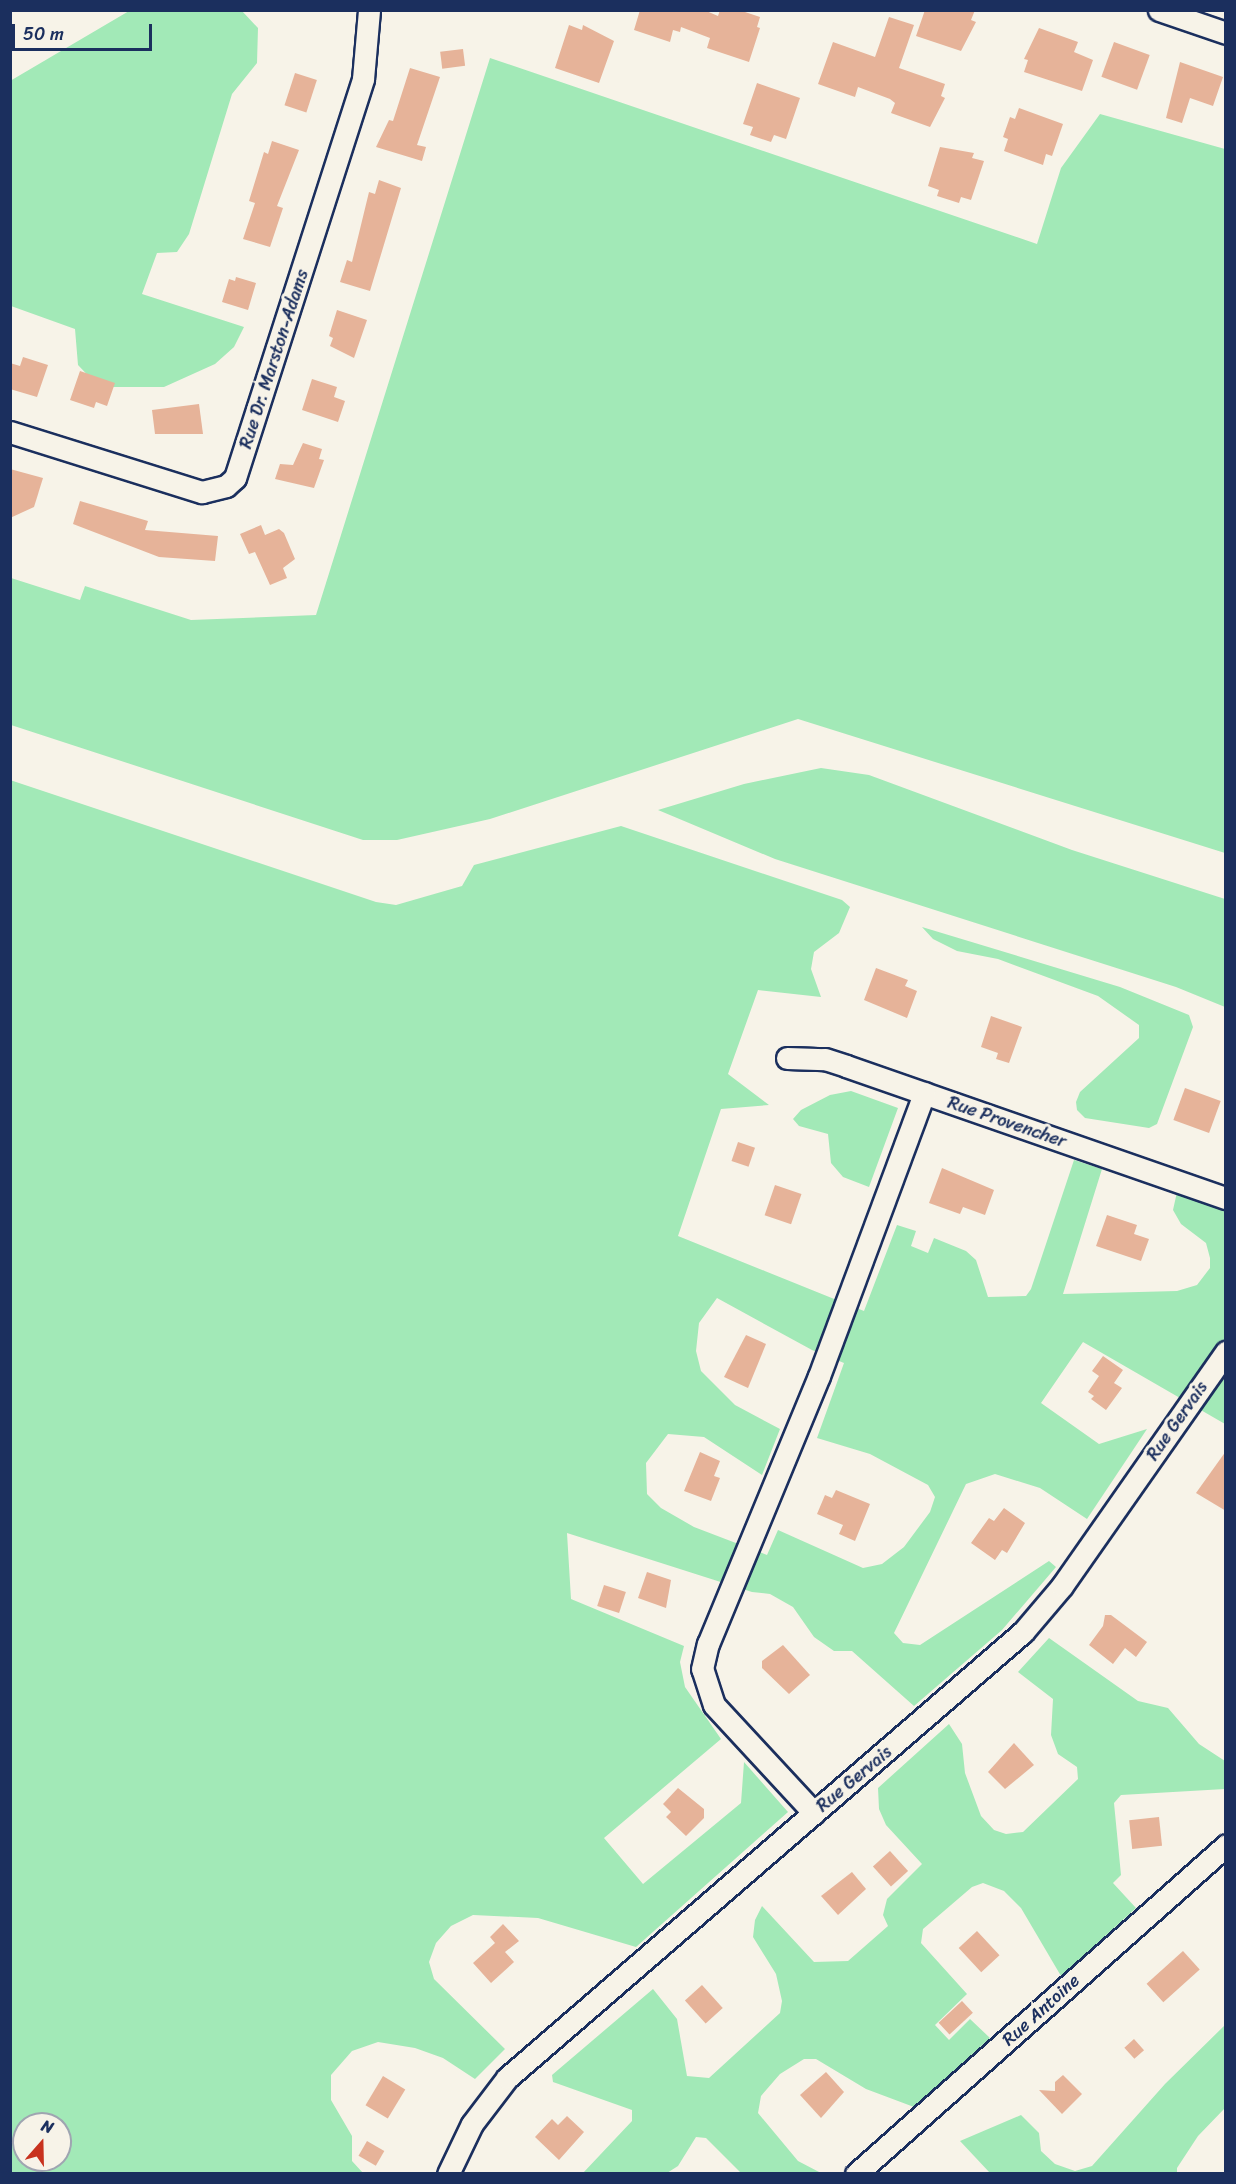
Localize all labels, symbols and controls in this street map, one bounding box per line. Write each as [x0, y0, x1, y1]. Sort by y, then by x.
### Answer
scale bar [15, 12, 154, 50]
text: 50 m [23, 18, 64, 50]
street label: Rue Dr. Marston-Adams [235, 266, 313, 452]
street label: Rue Provencher [945, 1092, 1069, 1152]
street label: Rue Gervais [1142, 1377, 1212, 1465]
street label: Rue Gervais [812, 1741, 896, 1817]
street label: Rue Antoine [998, 1970, 1084, 2050]
text: N [37, 2111, 58, 2142]
north arrow [12, 2112, 72, 2172]

